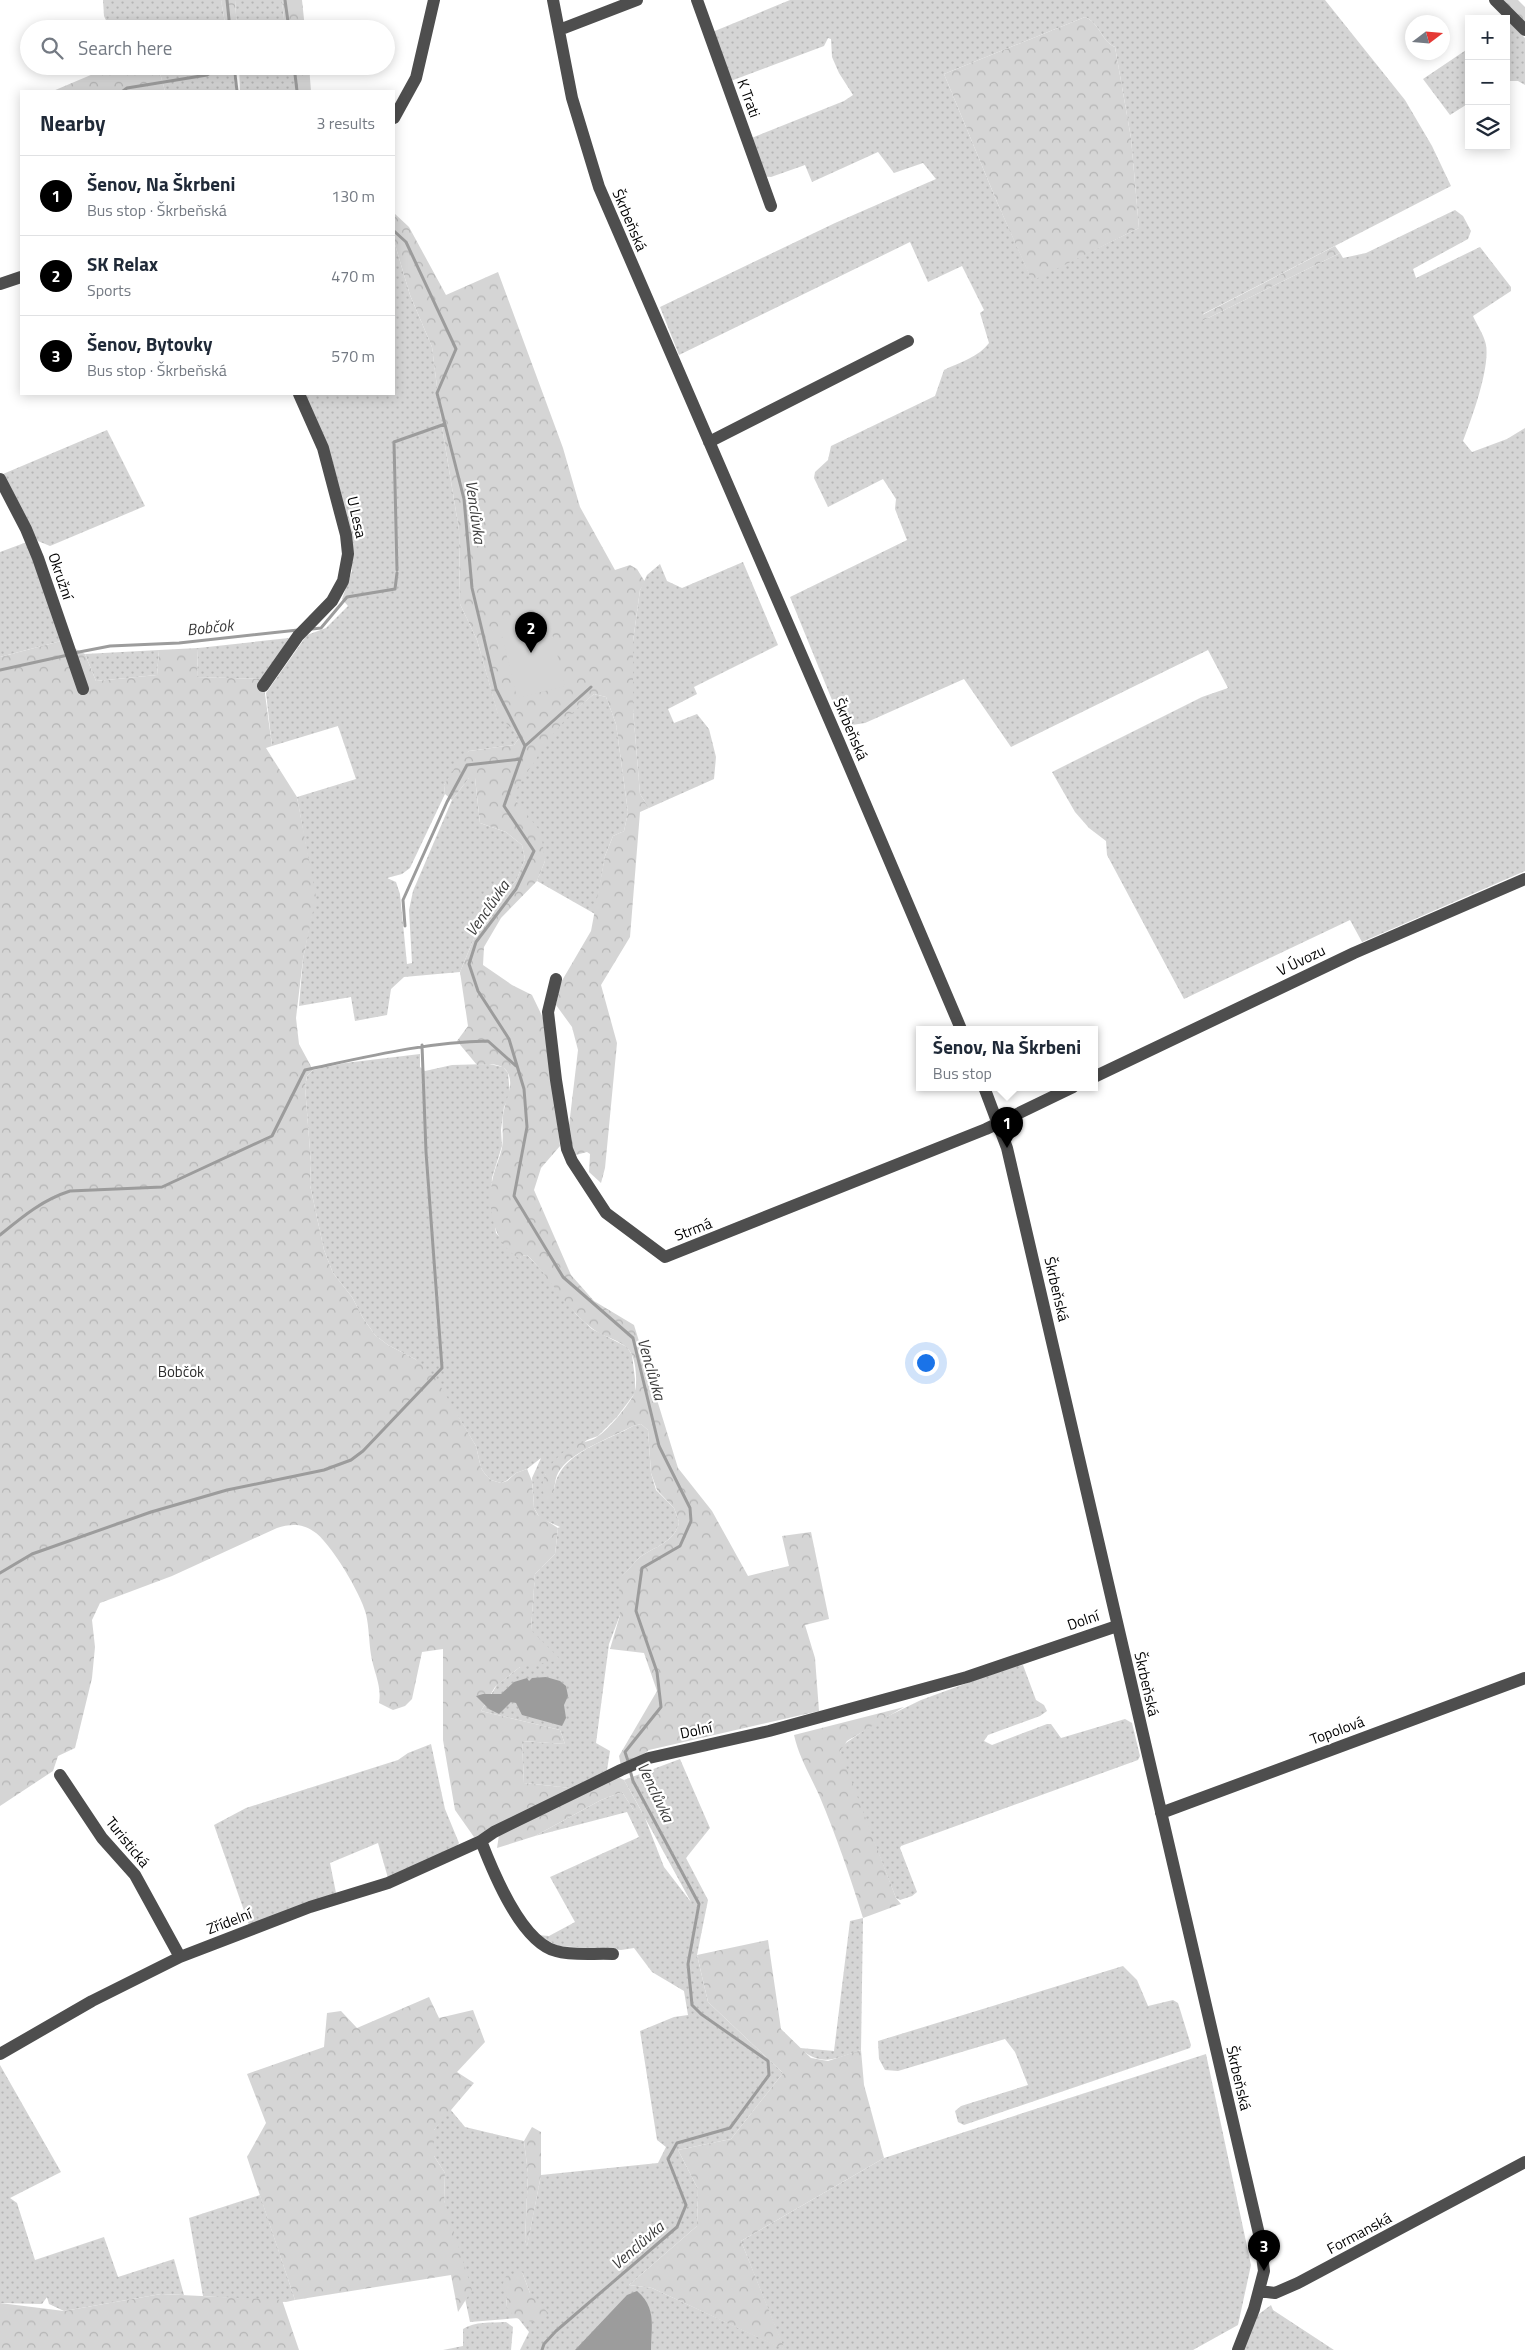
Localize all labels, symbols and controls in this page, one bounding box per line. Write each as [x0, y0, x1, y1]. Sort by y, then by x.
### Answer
north arrow [1405, 15, 1450, 60]
map controls [1465, 15, 1510, 150]
button: + [1465, 15, 1510, 60]
search box [20, 20, 395, 75]
text: Search here [78, 33, 172, 62]
icon: search [38, 34, 66, 62]
button: − [1465, 60, 1510, 105]
street label: K Trati [731, 75, 767, 121]
button: layers [1465, 105, 1510, 150]
text: Nearby [40, 107, 105, 139]
text: 3 results [316, 111, 375, 135]
text: Šenov, Na Škrbeni [87, 169, 235, 198]
text: 1 [52, 184, 60, 208]
text: 130 m [331, 184, 375, 208]
street label: Škrbeňská [607, 185, 654, 255]
text: Bus stop · Škrbeňská [87, 198, 227, 222]
text: SK Relax [87, 249, 158, 278]
text: 2 [52, 264, 60, 288]
text: 470 m [331, 264, 375, 288]
text: Sports [87, 278, 131, 302]
text: Šenov, Bytovky [87, 329, 212, 358]
text: 3 [52, 344, 60, 368]
text: 570 m [331, 344, 375, 368]
text: Bus stop · Škrbeňská [87, 358, 227, 382]
water label: Venclůvka [460, 479, 492, 546]
street label: U Lesa [341, 494, 373, 541]
street label: Okružní [42, 549, 80, 604]
water label: Bobčok [186, 612, 236, 641]
pin: 2 [515, 612, 547, 653]
street label: Škrbeňská [828, 694, 875, 764]
water label: Venclůvka [459, 874, 516, 941]
street label: V Úvozu [1273, 938, 1329, 982]
popup [916, 1026, 1098, 1091]
text: Šenov, Na Škrbeni [933, 1032, 1081, 1061]
text: Bus stop [933, 1061, 992, 1085]
pin: 1 [991, 1107, 1023, 1148]
street label: Strmá [671, 1211, 716, 1247]
street label: Škrbeňská [1038, 1254, 1076, 1324]
water label: Venclůvka [632, 1335, 673, 1404]
your location [913, 1350, 939, 1376]
park label: Bobčok [158, 1360, 204, 1383]
street label: Dolní [1064, 1603, 1104, 1636]
street label: Škrbeňská [1128, 1649, 1166, 1719]
street label: Topolová [1307, 1709, 1368, 1750]
street label: Dolní [678, 1715, 716, 1745]
water label: Venclůvka [632, 1758, 681, 1827]
street label: Turistická [100, 1812, 156, 1873]
street label: Zřídelní [203, 1901, 257, 1940]
street label: Škrbeňská [1220, 2043, 1258, 2113]
street label: Formanská [1322, 2206, 1396, 2260]
water label: Venclůvka [605, 2214, 670, 2275]
pin: 3 [1248, 2230, 1280, 2271]

